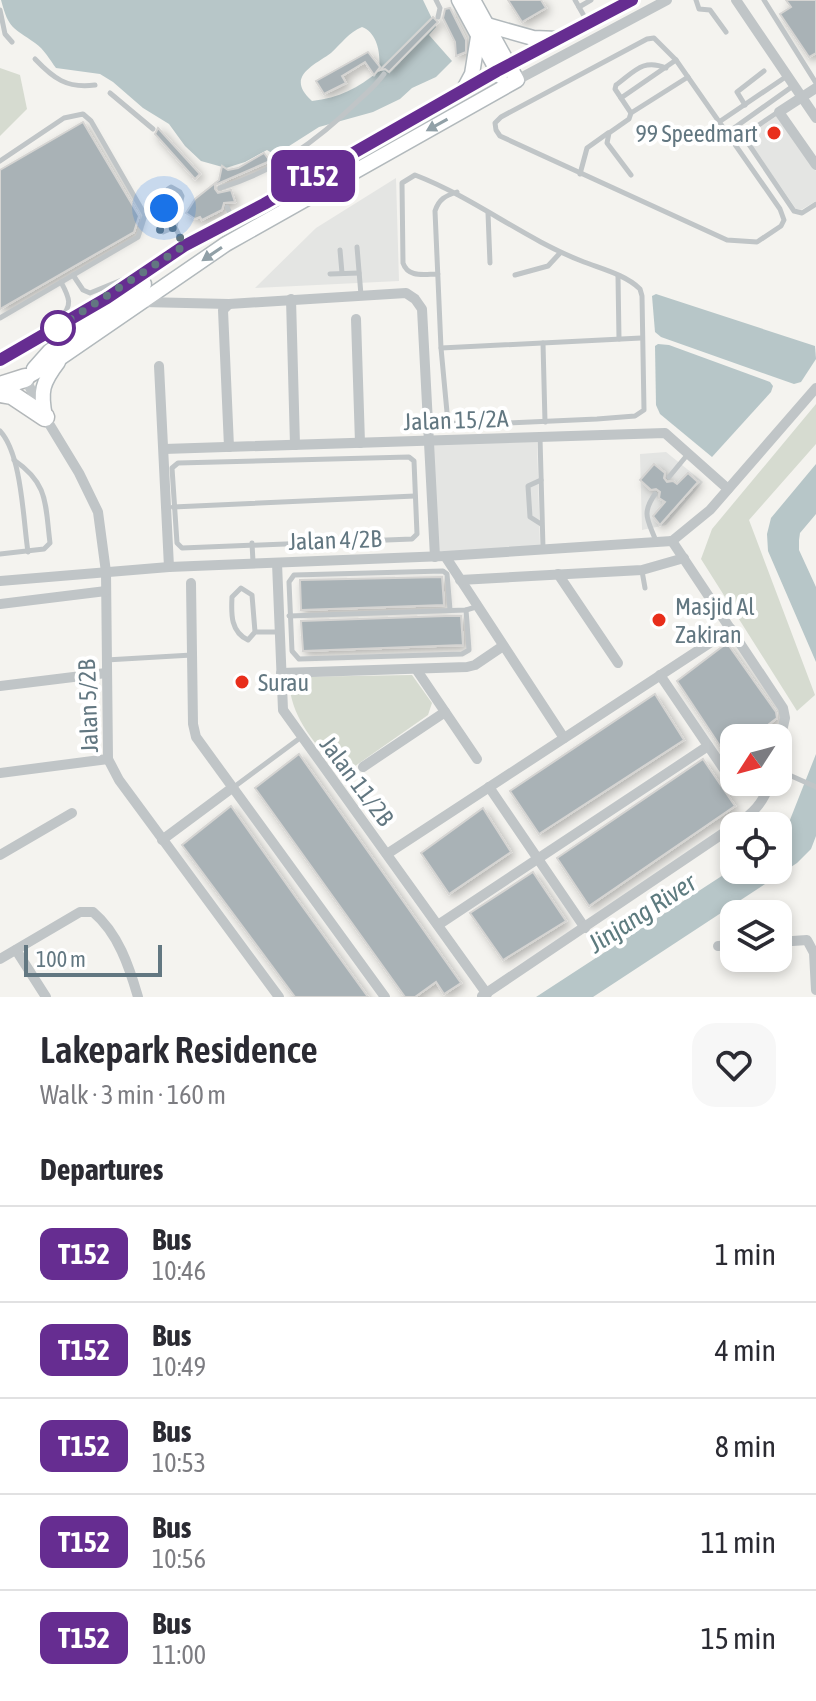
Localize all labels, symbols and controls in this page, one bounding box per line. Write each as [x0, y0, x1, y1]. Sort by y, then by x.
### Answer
one-way arrow [426, 118, 448, 132]
place label: 99 Speedmart [636, 120, 758, 147]
marker: 99 Speedmart [765, 124, 783, 142]
line badge: T152 [257, 150, 369, 202]
text: T152 [287, 160, 339, 192]
your location [144, 188, 184, 228]
one-way arrow [201, 246, 222, 261]
unlabelled marker [41, 311, 75, 345]
street label: Jalan 15/2A [403, 405, 509, 435]
street label: Jalan 4/2B [288, 525, 383, 555]
place label: Masjid Al Zakiran [675, 593, 755, 648]
marker: Masjid Al Zakiran [650, 611, 668, 629]
street label: Jalan 5/2B [73, 658, 103, 753]
place label: Surau [258, 669, 309, 696]
marker: Surau [233, 673, 251, 691]
north arrow [720, 724, 792, 796]
map controls [720, 724, 792, 972]
street label: Jalan 11/2B [315, 731, 400, 831]
button: locate [720, 812, 792, 884]
water label: Jinjang River [582, 866, 703, 959]
button: layers [720, 900, 792, 972]
scale bar [24, 941, 162, 977]
text: 100 m [36, 946, 86, 972]
button: heart [692, 1023, 776, 1107]
text: Lakepark Residence [40, 1028, 318, 1071]
text: Walk · 3 min · 160 m [40, 1080, 226, 1110]
text: Departures [40, 1152, 163, 1186]
text: Bus [152, 1222, 191, 1256]
text: 1 min [715, 1237, 776, 1271]
text: T152 [58, 1238, 110, 1270]
text: 10:46 [152, 1256, 206, 1286]
text: Bus [152, 1318, 191, 1352]
text: 4 min [715, 1333, 776, 1367]
text: T152 [58, 1334, 110, 1366]
text: 10:49 [152, 1352, 206, 1382]
text: Bus [152, 1414, 191, 1448]
text: 8 min [715, 1429, 776, 1463]
text: T152 [58, 1430, 110, 1462]
text: 10:53 [152, 1448, 206, 1478]
text: Bus [152, 1510, 191, 1544]
text: 11 min [701, 1525, 776, 1559]
text: T152 [58, 1526, 110, 1558]
text: 10:56 [152, 1544, 206, 1574]
text: Bus [152, 1606, 191, 1640]
text: 15 min [701, 1621, 776, 1655]
text: T152 [58, 1622, 110, 1654]
text: 11:00 [152, 1640, 206, 1670]

